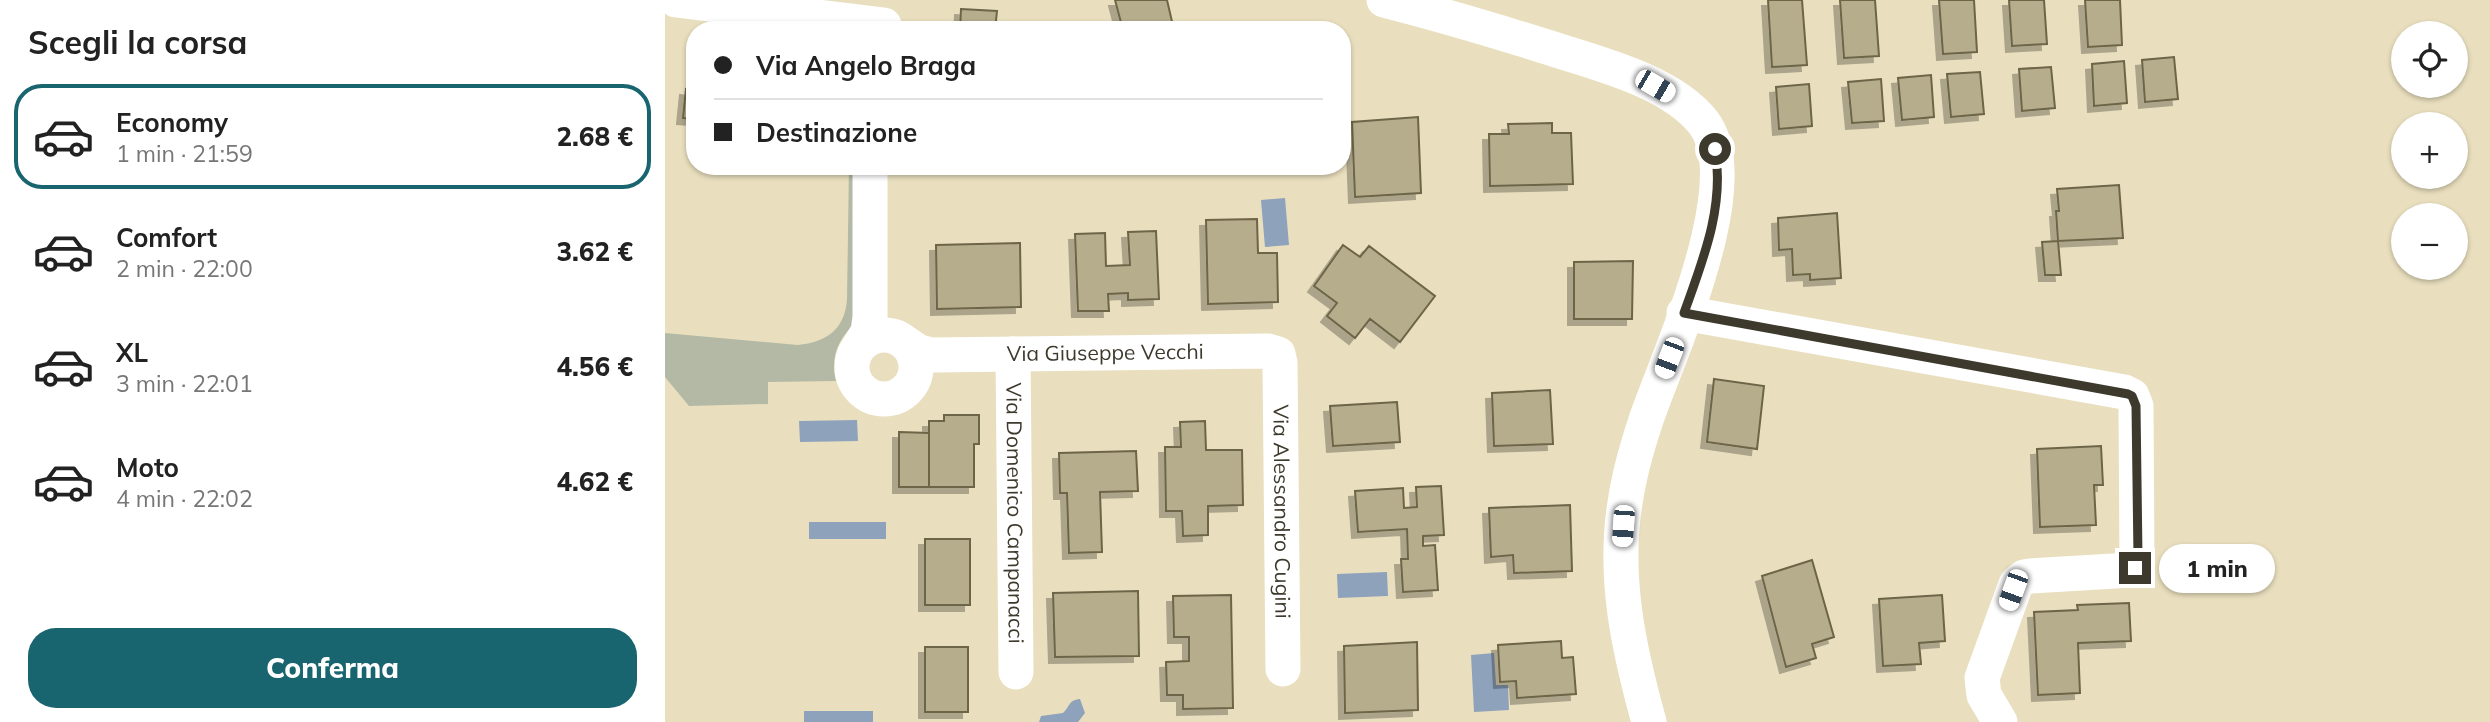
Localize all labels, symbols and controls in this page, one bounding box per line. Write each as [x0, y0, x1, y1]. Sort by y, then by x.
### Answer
map controls [2391, 21, 2468, 280]
button: locate [2391, 21, 2468, 98]
text: Scegli la corsa [28, 22, 247, 62]
text: Via Angelo Braga [756, 49, 976, 82]
car [1632, 66, 1679, 106]
icon: car [32, 105, 95, 168]
text: Economy [116, 106, 228, 139]
button: + [2391, 112, 2468, 189]
text: Destinazione [756, 116, 917, 149]
text: 2.68 € [557, 120, 633, 153]
route start [1699, 133, 1731, 165]
text: 1 min · 21:59 [116, 139, 253, 168]
button: − [2391, 203, 2468, 280]
icon: car [32, 220, 95, 283]
text: Comfort [116, 221, 217, 254]
text: 3.62 € [557, 235, 633, 268]
text: 2 min · 22:00 [116, 254, 253, 283]
icon: car [32, 335, 95, 398]
car [1652, 335, 1687, 381]
text: XL [116, 336, 148, 369]
street label: Via Giuseppe Vecchi [1007, 338, 1204, 366]
text: 4.56 € [557, 350, 633, 383]
text: 3 min · 22:01 [116, 369, 253, 398]
street label: Via Domenico Campanacci [1001, 382, 1030, 644]
street label: Via Alessandro Cugini [1268, 404, 1297, 619]
icon: car [32, 450, 95, 513]
text: Moto [116, 451, 179, 484]
text: 4.62 € [557, 465, 633, 498]
text: 4 min · 22:02 [116, 484, 253, 513]
car [1612, 504, 1635, 548]
callout: 1 min [2159, 544, 2275, 592]
route end [2119, 552, 2151, 584]
text: 1 min [2186, 554, 2248, 583]
car [1996, 567, 2031, 613]
button: Conferma [28, 628, 637, 708]

